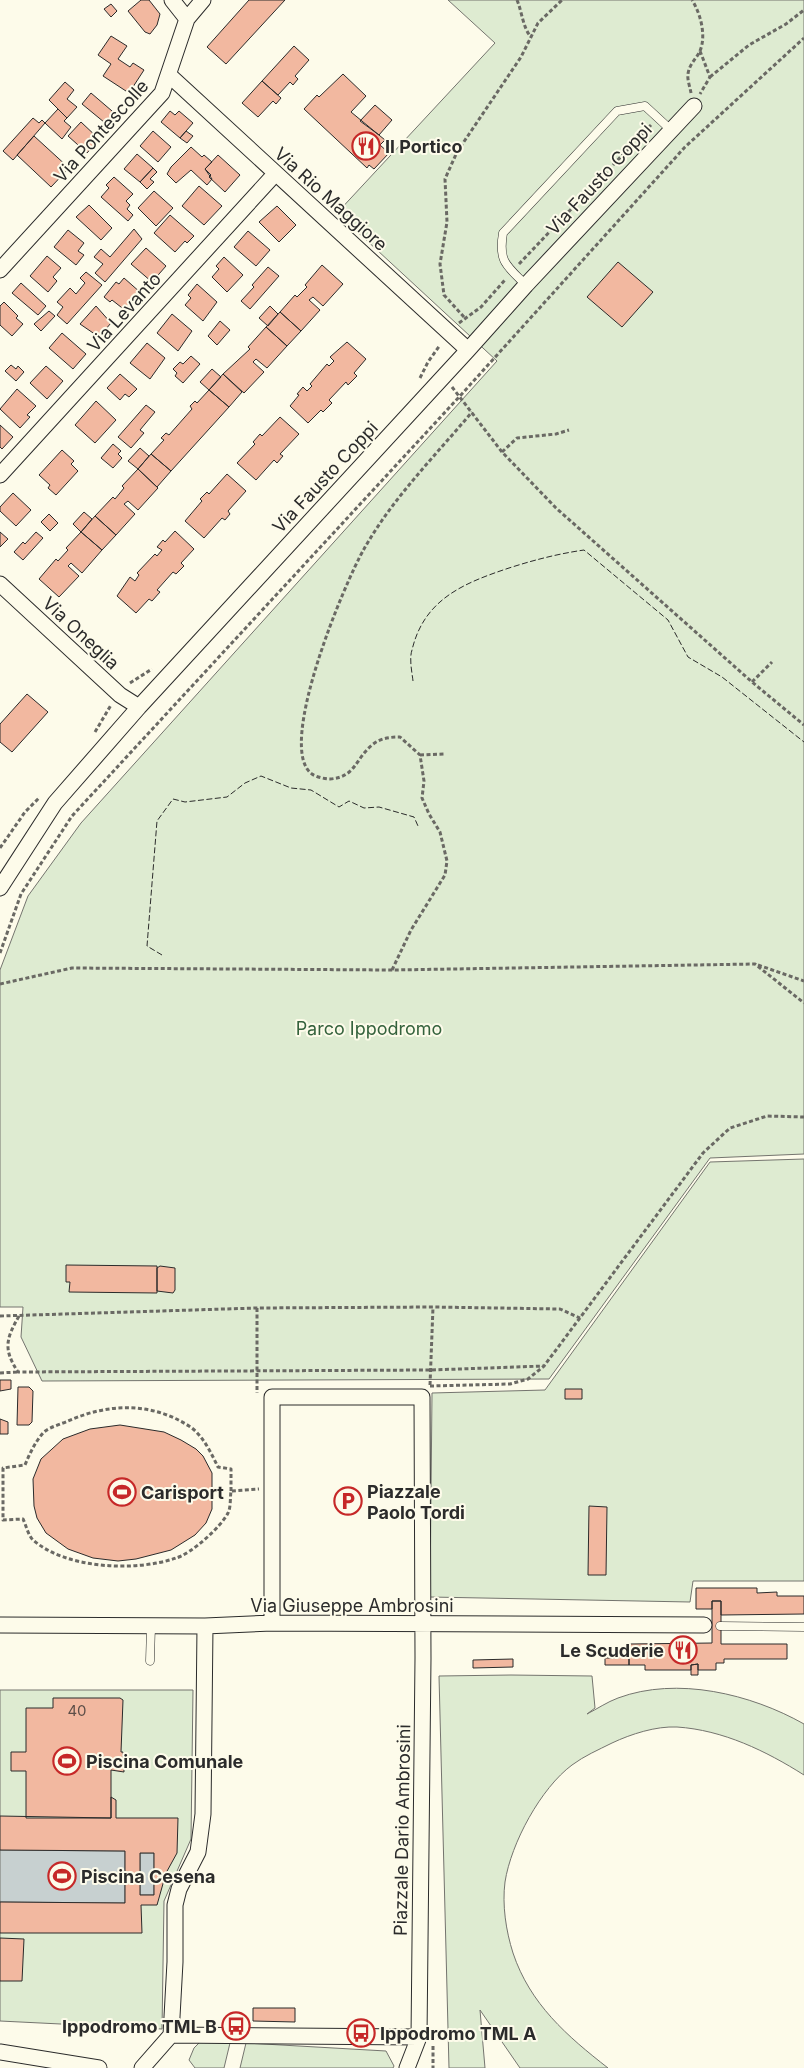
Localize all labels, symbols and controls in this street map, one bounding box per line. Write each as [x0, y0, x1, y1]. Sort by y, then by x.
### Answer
street label: Via Pontescolle [49, 75, 153, 187]
street label: Via Fausto Coppi [542, 119, 656, 239]
restaurant icon: Il Portico [351, 131, 381, 161]
place label: Il Portico [385, 136, 463, 157]
street label: Via Rio Maggiore [270, 143, 392, 255]
street label: Via Levanto [83, 268, 165, 356]
street label: Via Fausto Coppi [268, 417, 382, 537]
street label: Via Oneglia [38, 592, 124, 674]
park label: Parco Ippodromo [296, 1018, 442, 1039]
sports icon: Carisport [107, 1477, 137, 1507]
place label: Piazzale Paolo Tordi [367, 1481, 465, 1523]
place label: Carisport [141, 1482, 224, 1503]
parking icon: Piazzale Paolo Tordi [333, 1486, 363, 1516]
street label: Via Giuseppe Ambrosini [250, 1595, 454, 1616]
restaurant icon: Le Scuderie [668, 1635, 698, 1665]
place label: Le Scuderie [560, 1640, 664, 1661]
house number: 40 [67, 1701, 87, 1720]
street label: Piazzale Dario Ambrosini [390, 1724, 414, 1936]
sports icon: Piscina Comunale [52, 1746, 82, 1776]
place label: Piscina Comunale [86, 1751, 244, 1772]
sports icon: Piscina Cesena [47, 1861, 77, 1891]
place label: Piscina Cesena [81, 1866, 216, 1887]
bus stop icon: Ippodromo TML B [221, 2011, 251, 2041]
place label: Ippodromo TML B [62, 2016, 217, 2037]
bus stop icon: Ippodromo TML A [346, 2018, 376, 2048]
place label: Ippodromo TML A [380, 2023, 536, 2044]

